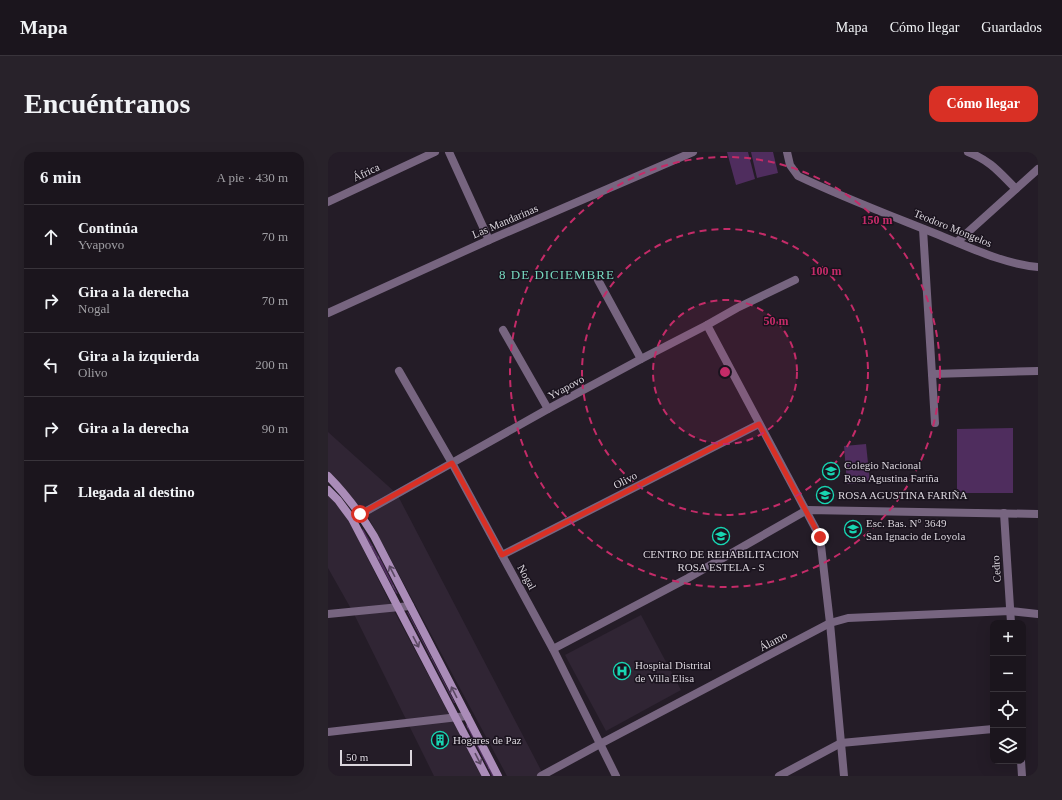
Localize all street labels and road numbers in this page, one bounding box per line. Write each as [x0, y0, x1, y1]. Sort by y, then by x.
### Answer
street label: África [351, 161, 381, 183]
street label: Las Mandarinas [470, 202, 540, 240]
street label: Teodoro Mongelos [912, 207, 994, 249]
street label: Yvapovo [546, 372, 587, 402]
street label: Olivo [611, 469, 639, 491]
street label: Cedro [989, 555, 1003, 583]
street label: Nogal [515, 562, 539, 592]
street label: Álamo [757, 628, 789, 653]

